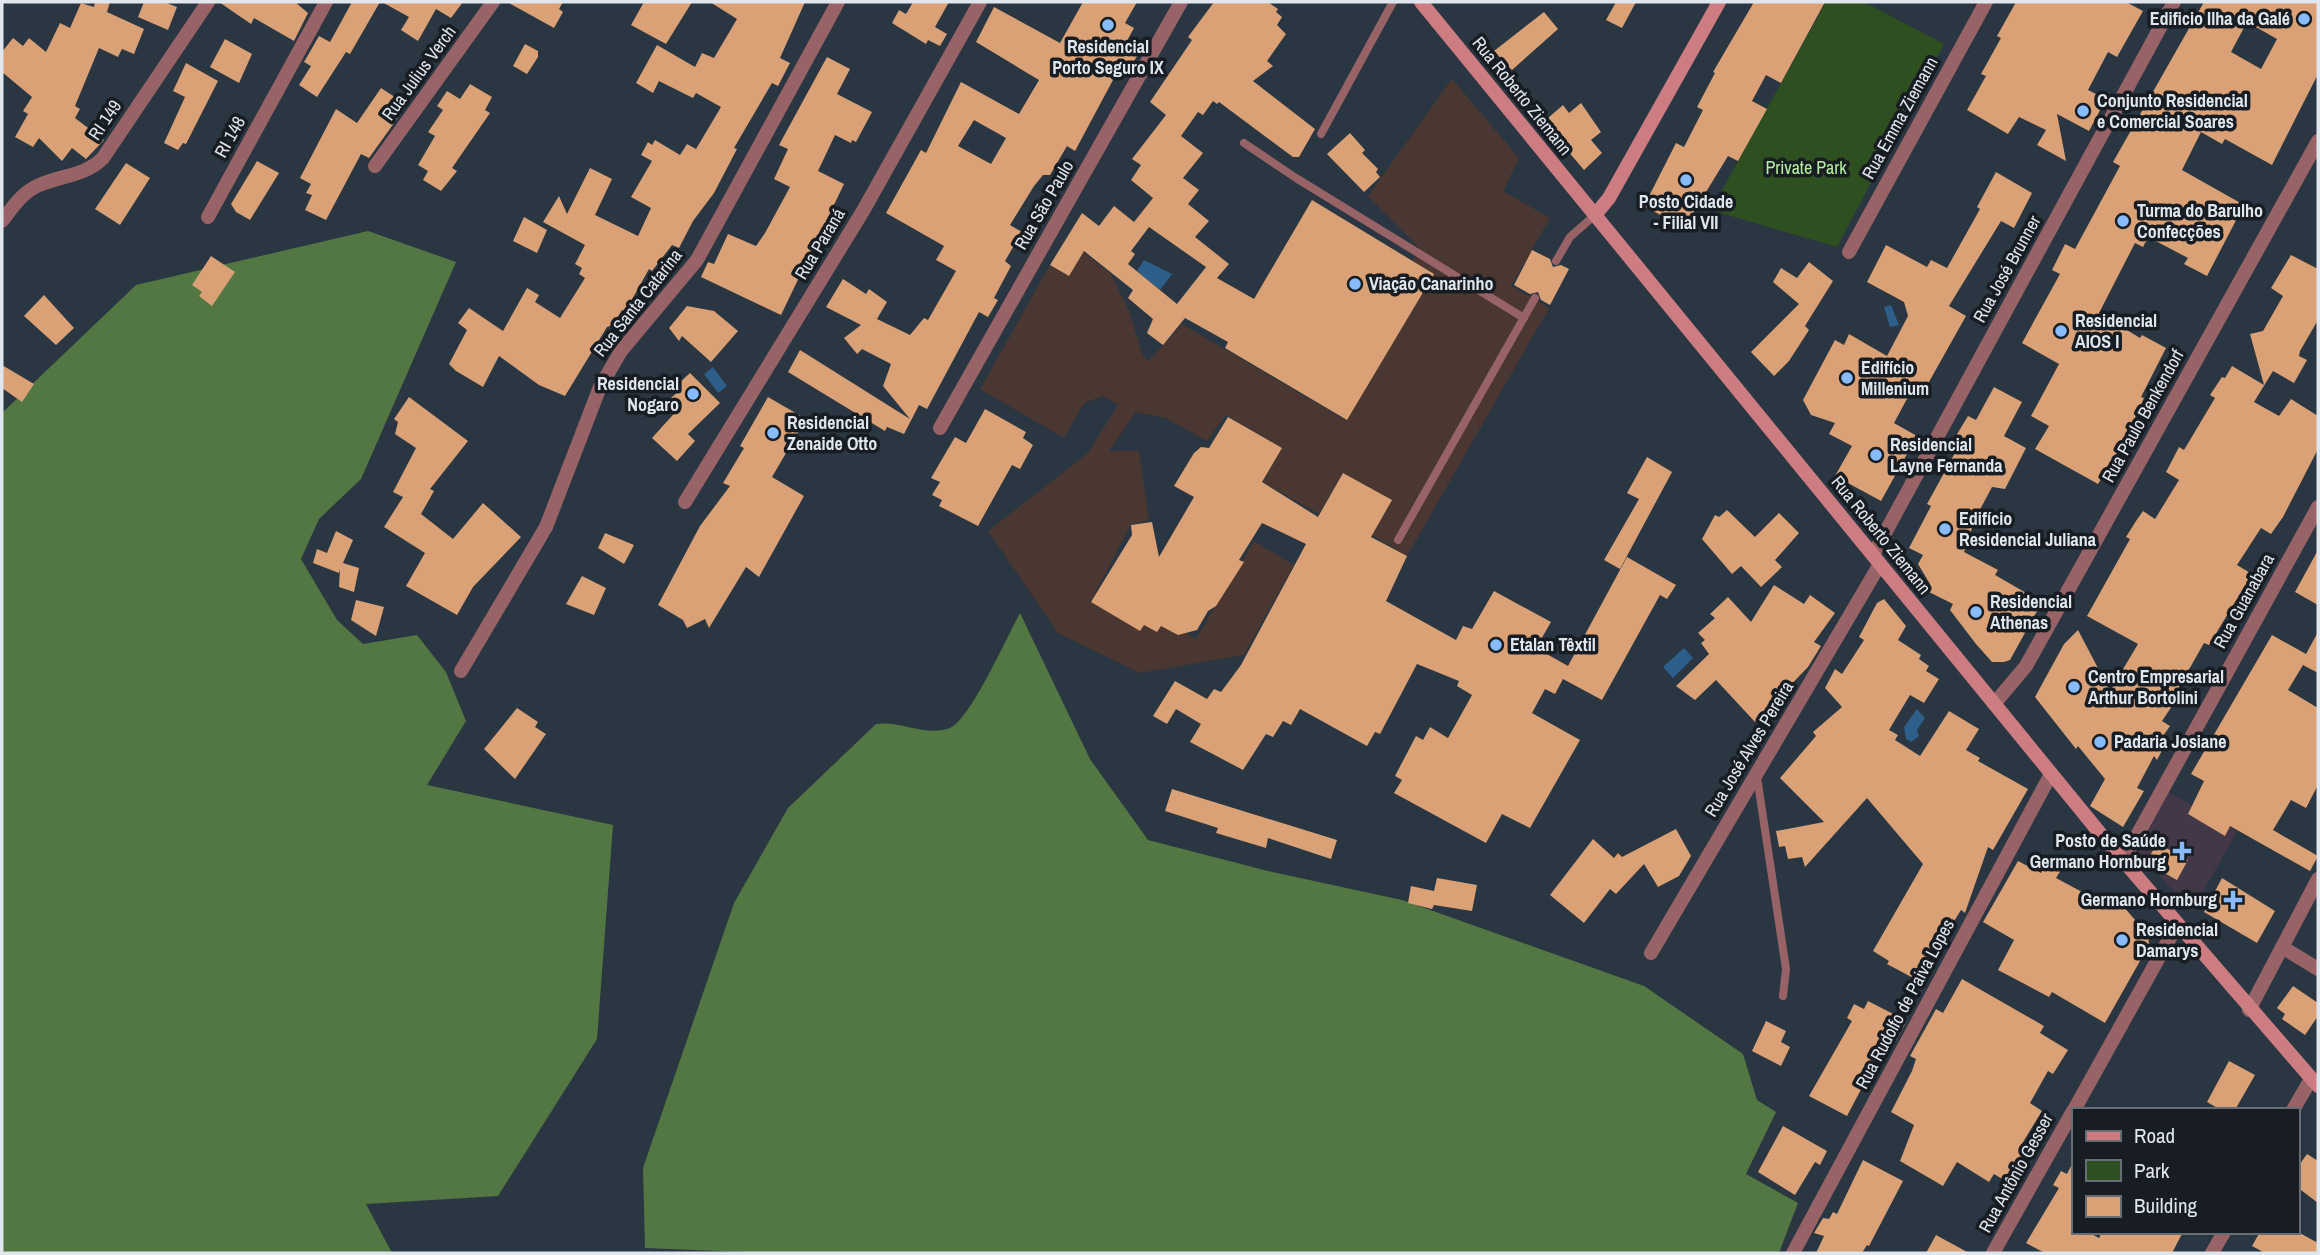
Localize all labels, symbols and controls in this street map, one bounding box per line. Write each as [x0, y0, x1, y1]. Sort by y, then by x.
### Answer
place label: Edificio Ilha da Galé [2150, 6, 2290, 31]
marker: Edificio Ilha da Galé [2296, 11, 2312, 27]
marker: Residencial Porto Seguro IX [1100, 17, 1116, 33]
street label: Rua Julius Verch [376, 20, 462, 125]
street label: Rua Roberto Ziemann [1467, 31, 1578, 160]
place label: Residencial Porto Seguro IX [1052, 34, 1164, 80]
street label: Rua Emma Ziemann [1856, 52, 1944, 183]
place label: Conjunto Residencial e Comercial Soares [2097, 88, 2248, 134]
street label: RI 149 [82, 95, 127, 145]
marker: Conjunto Residencial e Comercial Soares [2075, 103, 2091, 119]
street label: RI 148 [208, 112, 251, 162]
park label: Private Park [1765, 155, 1847, 180]
street label: Rua São Paulo [1008, 156, 1079, 254]
marker: Posto Cidade - Filial VII [1678, 172, 1694, 188]
place label: Posto Cidade - Filial VII [1639, 189, 1733, 235]
place label: Turma do Barulho Confecções [2137, 198, 2263, 244]
street label: Rua Paraná [789, 204, 851, 284]
street label: Rua José Brunner [1967, 211, 2046, 327]
marker: Turma do Barulho Confecções [2115, 213, 2131, 229]
street label: Rua Santa Catarina [588, 244, 688, 362]
place label: Viação Canarinho [1369, 271, 1493, 296]
marker: Viação Canarinho [1347, 276, 1363, 292]
place label: Residencial AIOS I [2075, 308, 2157, 354]
marker: Residencial AIOS I [2053, 323, 2069, 339]
street label: Rua Paulo Benkendorf [2096, 344, 2190, 487]
place label: Edifício Millenium [1861, 355, 1929, 401]
marker: Edifício Millenium [1839, 370, 1855, 386]
place label: Residencial Nogaro [597, 371, 679, 417]
marker: Residencial Nogaro [685, 386, 701, 402]
place label: Residencial Zenaide Otto [787, 410, 877, 456]
marker: Residencial Zenaide Otto [765, 425, 781, 441]
place label: Residencial Layne Fernanda [1890, 432, 2003, 478]
marker: Residencial Layne Fernanda [1868, 447, 1884, 463]
street label: Rua Roberto Ziemann [1826, 470, 1937, 599]
place label: Edifício Residencial Juliana [1959, 506, 2097, 552]
marker: Edifício Residencial Juliana [1937, 521, 1953, 537]
street label: Rua Guanabara [2207, 549, 2280, 653]
place label: Residencial Athenas [1990, 589, 2072, 635]
marker: Residencial Athenas [1968, 604, 1984, 620]
place label: Etalan Têxtil [1510, 632, 1596, 657]
marker: Etalan Têxtil [1488, 637, 1504, 653]
place label: Centro Empresarial Arthur Bortolini [2088, 664, 2224, 710]
street label: Rua José Alves Pereira [1698, 676, 1799, 821]
marker: Centro Empresarial Arthur Bortolini [2066, 679, 2082, 695]
place label: Padaria Josiane [2114, 729, 2226, 754]
marker: Padaria Josiane [2092, 734, 2108, 750]
place label: Posto de Saúde Germano Hornburg [2030, 828, 2166, 874]
marker: Posto de Saúde Germano Hornburg [2172, 841, 2192, 861]
place label: Germano Hornburg [2081, 887, 2217, 912]
marker: Germano Hornburg [2223, 890, 2243, 910]
street label: Rua Rudolfo de Paiva Lopes [1849, 915, 1960, 1093]
place label: Residencial Damarys [2136, 917, 2218, 963]
marker: Residencial Damarys [2114, 932, 2130, 948]
street label: Rua Antônio Gesser [1972, 1108, 2059, 1237]
legend [2072, 1108, 2299, 1234]
text: Road [2134, 1121, 2175, 1150]
text: Park [2134, 1156, 2170, 1185]
text: Building [2134, 1191, 2198, 1220]

